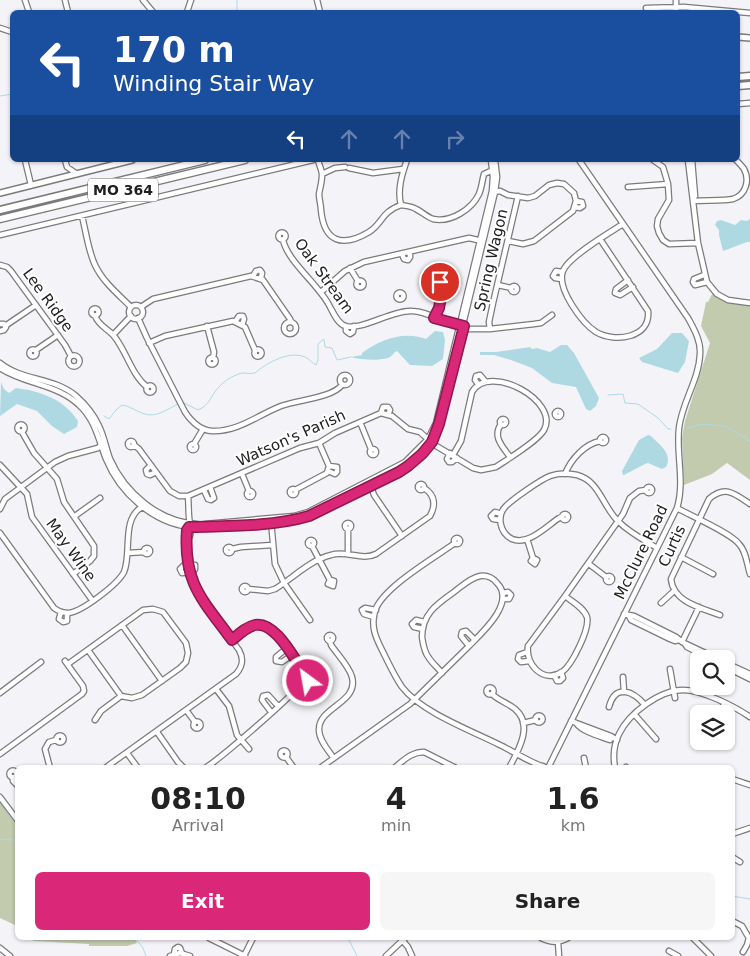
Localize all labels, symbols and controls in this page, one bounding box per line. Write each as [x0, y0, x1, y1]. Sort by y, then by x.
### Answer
icon: left [30, 30, 95, 95]
text: 170 m [113, 30, 235, 70]
text: Winding Stair Way [113, 71, 314, 96]
icon: left [282, 125, 310, 153]
icon: ahead [335, 125, 363, 153]
icon: ahead [388, 125, 416, 153]
icon: right [441, 125, 469, 153]
road number: MO 364 [88, 178, 158, 202]
street label: Spring Wagon [470, 207, 512, 313]
street label: Oak Stream [291, 235, 357, 317]
pin [419, 261, 461, 303]
street label: Lee Ridge [19, 265, 77, 335]
icon: arrive [426, 268, 454, 296]
street label: Watson's Parish [234, 406, 348, 470]
street label: McClure Road [610, 502, 672, 602]
street label: May Wine [42, 515, 100, 585]
street label: Curtis [655, 522, 690, 570]
map controls [690, 650, 735, 750]
button: search [690, 650, 735, 695]
position arrow [281, 654, 333, 706]
button: layers [690, 705, 735, 750]
text: 08:10 [150, 781, 246, 816]
text: 4 [386, 781, 407, 816]
text: 1.6 [547, 781, 600, 816]
text: Arrival [172, 816, 224, 835]
text: min [381, 816, 411, 835]
text: km [561, 816, 586, 835]
button: Exit [35, 872, 370, 930]
button: Share [380, 872, 715, 930]

